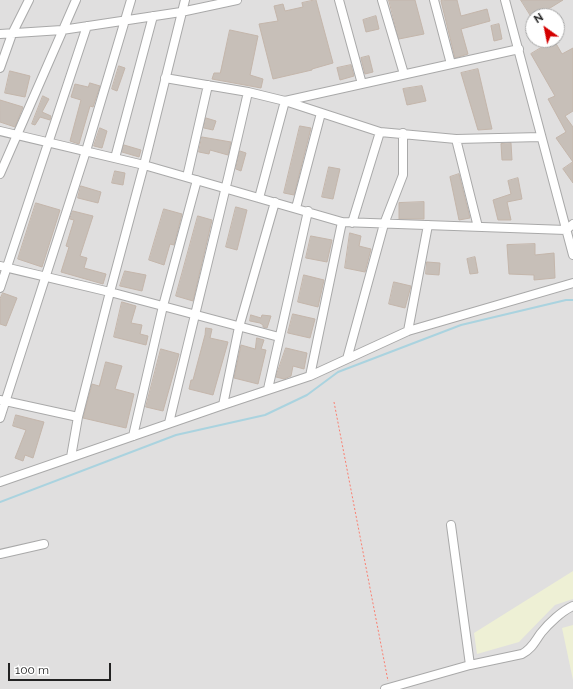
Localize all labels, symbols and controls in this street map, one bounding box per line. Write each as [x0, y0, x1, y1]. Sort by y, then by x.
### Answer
north arrow [525, 8, 565, 48]
text: N [532, 11, 546, 26]
scale bar [10, 655, 113, 681]
text: 100 m [15, 663, 49, 677]

